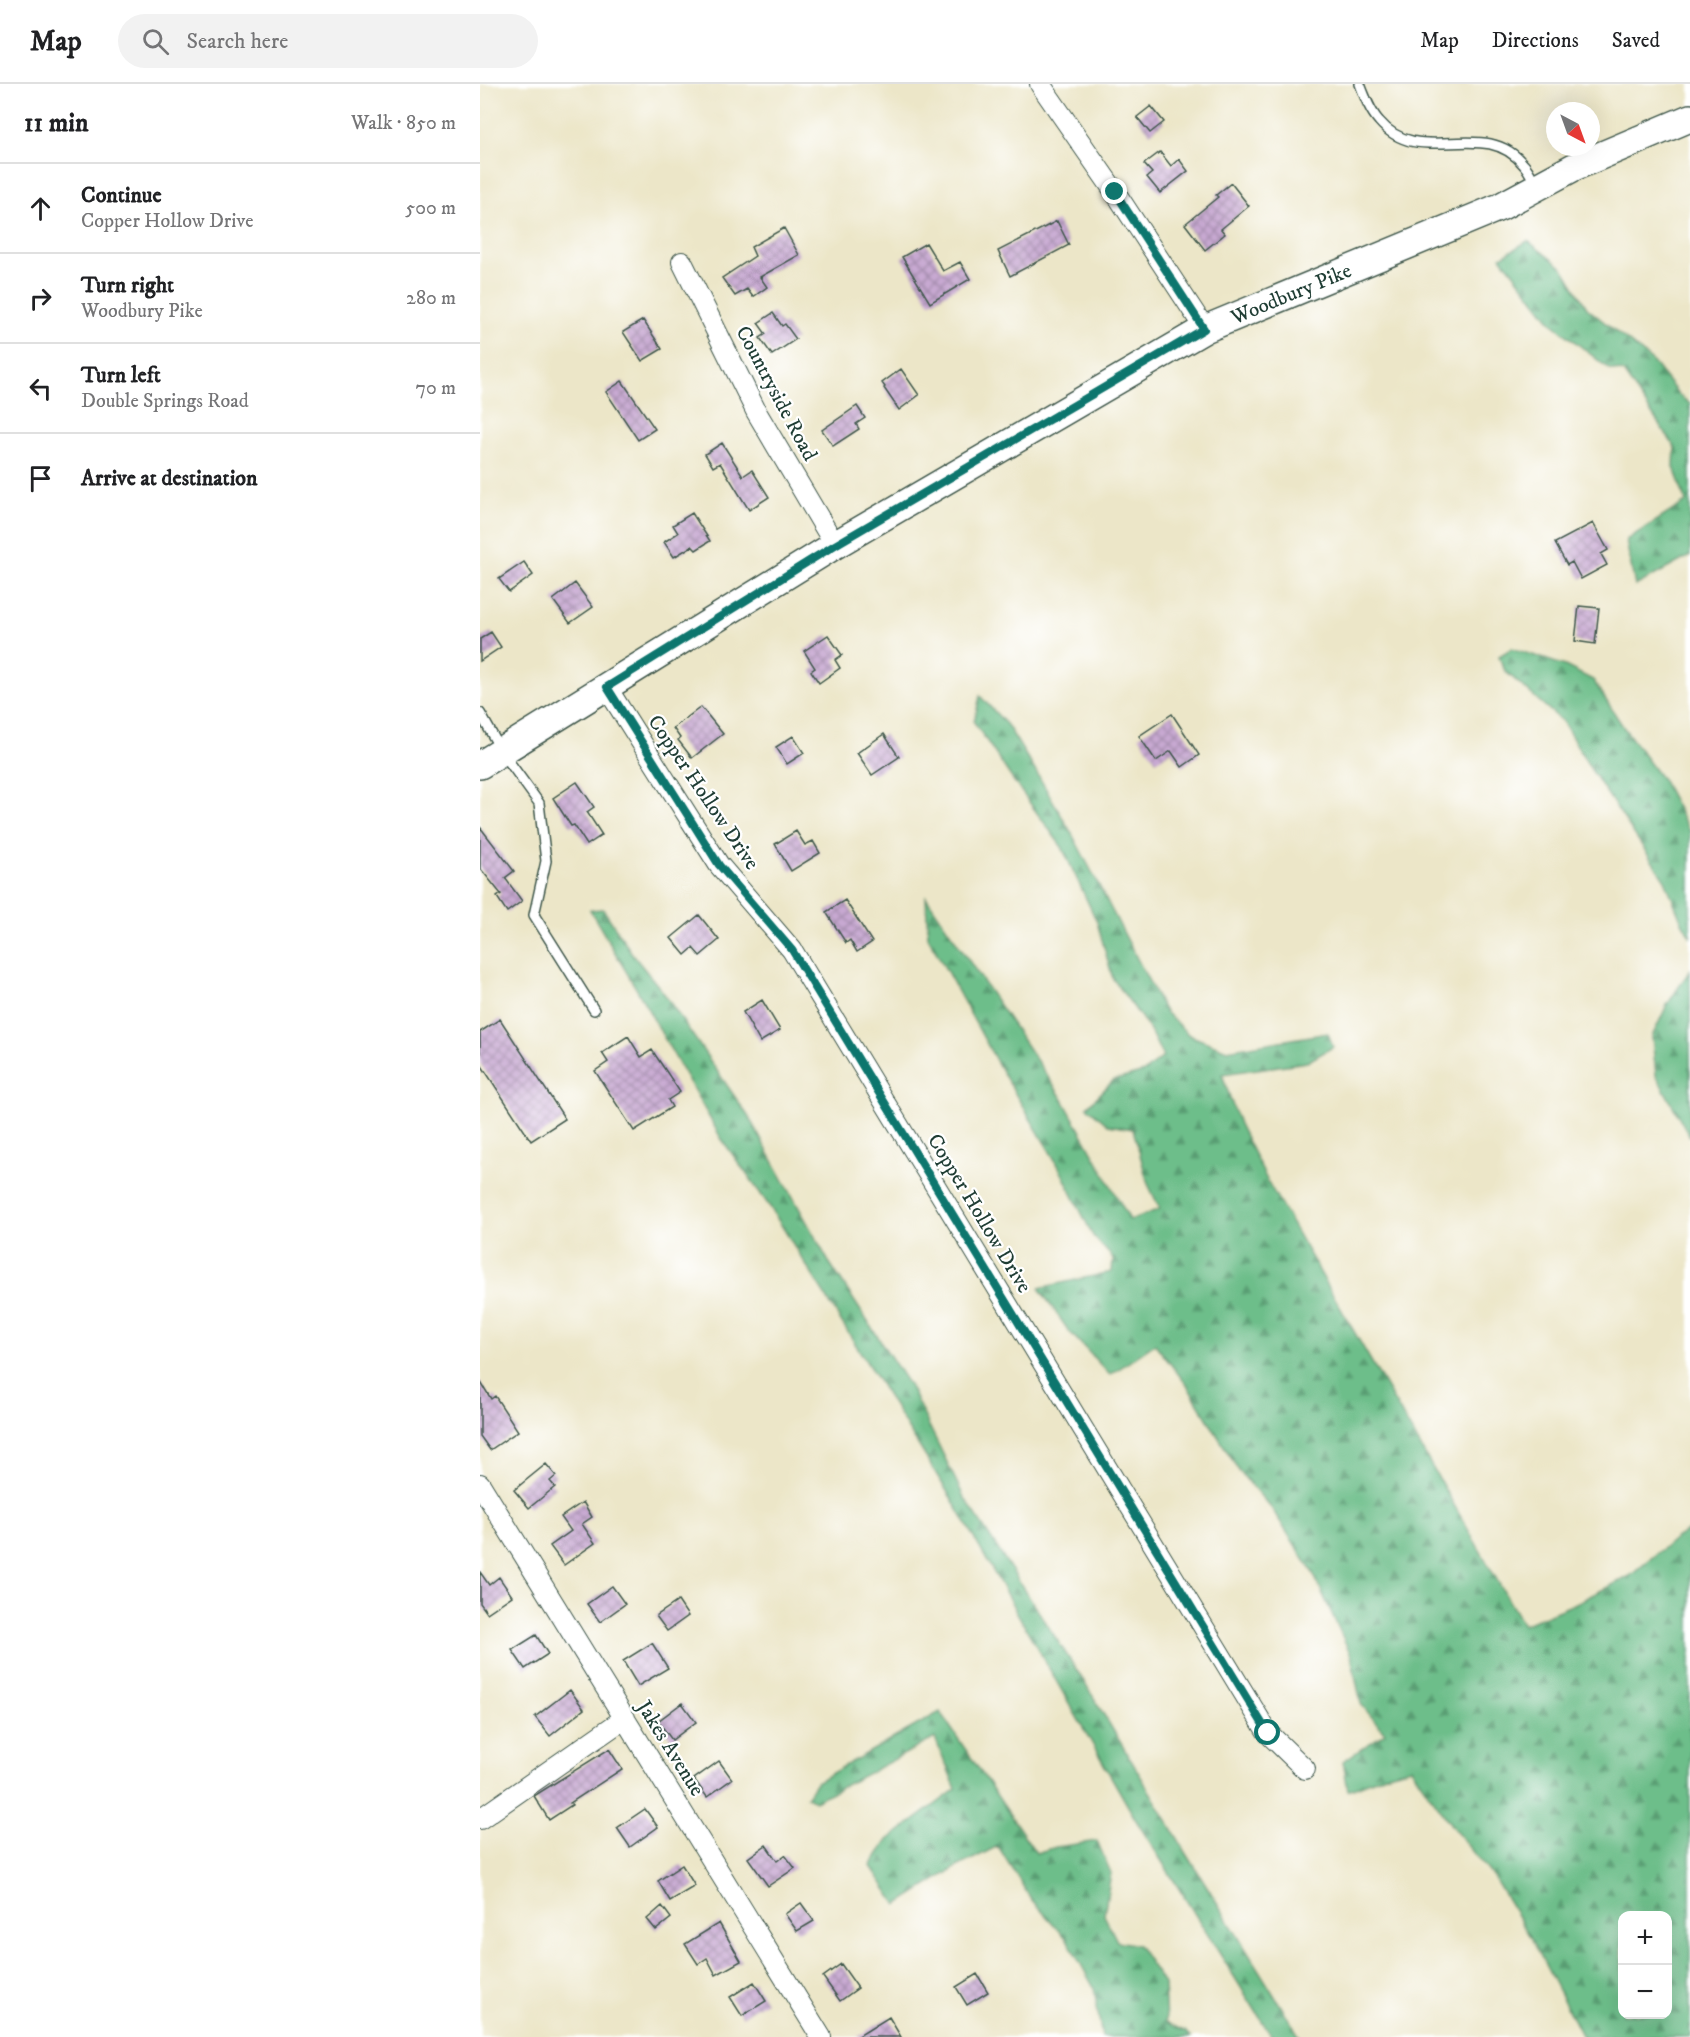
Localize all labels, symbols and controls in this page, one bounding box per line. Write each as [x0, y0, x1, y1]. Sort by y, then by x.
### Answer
search box [118, 14, 538, 68]
text: Map [30, 24, 82, 59]
icon: search [139, 25, 172, 58]
text: Search here [187, 28, 288, 55]
text: Map [1420, 28, 1459, 54]
text: Directions [1492, 28, 1579, 54]
text: Saved [1612, 28, 1660, 54]
north arrow [1546, 102, 1600, 156]
text: 11 min [24, 107, 89, 140]
text: Walk · 850 m [351, 111, 456, 136]
route end [1101, 178, 1127, 204]
text: Continue [81, 182, 162, 209]
icon: ahead [24, 192, 57, 225]
text: 500 m [405, 196, 456, 221]
text: Copper Hollow Drive [81, 209, 254, 234]
street label: Woodbury Pike [1226, 258, 1356, 331]
text: Turn right [81, 272, 174, 299]
icon: right [24, 282, 57, 315]
text: 280 m [406, 286, 456, 311]
text: Woodbury Pike [81, 299, 203, 324]
street label: Countryside Road [730, 321, 823, 466]
text: Turn left [81, 362, 161, 389]
icon: left [24, 372, 57, 405]
text: 70 m [415, 376, 456, 401]
text: Double Springs Road [81, 389, 249, 414]
icon: arrive [24, 462, 57, 495]
text: Arrive at destination [81, 465, 258, 492]
street label: Copper Hollow Drive [642, 710, 765, 875]
street label: Copper Hollow Drive [921, 1129, 1037, 1298]
street label: Jakes Avenue [629, 1694, 710, 1801]
route start [1254, 1719, 1280, 1745]
map controls [1618, 1911, 1672, 2019]
button: + [1618, 1911, 1672, 1965]
button: − [1618, 1965, 1672, 2019]

